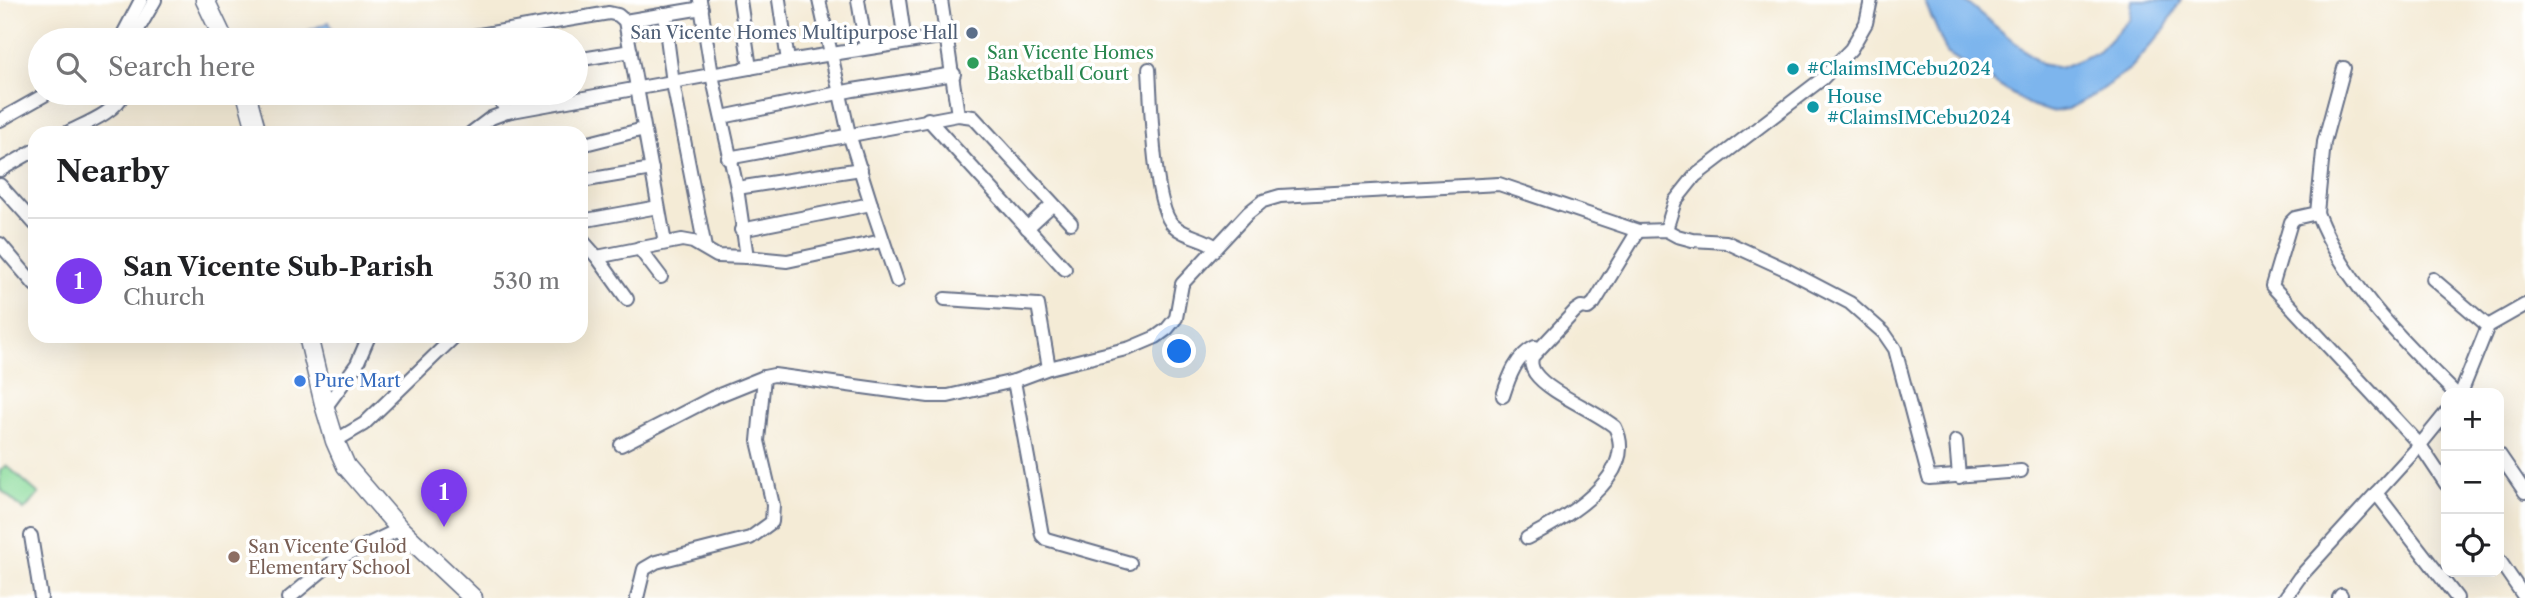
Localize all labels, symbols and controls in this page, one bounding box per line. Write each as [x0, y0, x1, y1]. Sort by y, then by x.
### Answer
place label: San Vicente Homes Multipurpose Hall [630, 22, 958, 44]
marker: San Vicente Homes Multipurpose Hall [964, 25, 980, 41]
search box [28, 28, 588, 105]
place label: San Vicente Homes Basketball Court [987, 42, 1154, 85]
icon: search [52, 48, 90, 86]
text: Search here [108, 51, 255, 83]
marker: San Vicente Homes Basketball Court [965, 55, 981, 71]
place label: #ClaimsIMCebu2024 [1807, 58, 1991, 80]
marker: #ClaimsIMCebu2024 [1785, 61, 1801, 77]
place label: House #ClaimsIMCebu2024 [1827, 86, 2011, 129]
marker: House #ClaimsIMCebu2024 [1805, 99, 1821, 115]
text: Nearby [56, 153, 169, 190]
text: San Vicente Sub-Parish [123, 251, 433, 283]
text: 1 [74, 267, 84, 295]
text: 530 m [493, 267, 560, 295]
text: Church [123, 283, 205, 311]
your location [1162, 334, 1196, 368]
place label: Pure Mart [314, 370, 401, 392]
marker: Pure Mart [292, 373, 308, 389]
map controls [2441, 388, 2504, 577]
button: + [2441, 388, 2504, 451]
button: − [2441, 451, 2504, 514]
pin: 1 [421, 469, 467, 527]
button: locate [2441, 514, 2504, 577]
place label: San Vicente Gulod Elementary School [248, 536, 411, 579]
marker: San Vicente Gulod Elementary School [226, 549, 242, 565]

